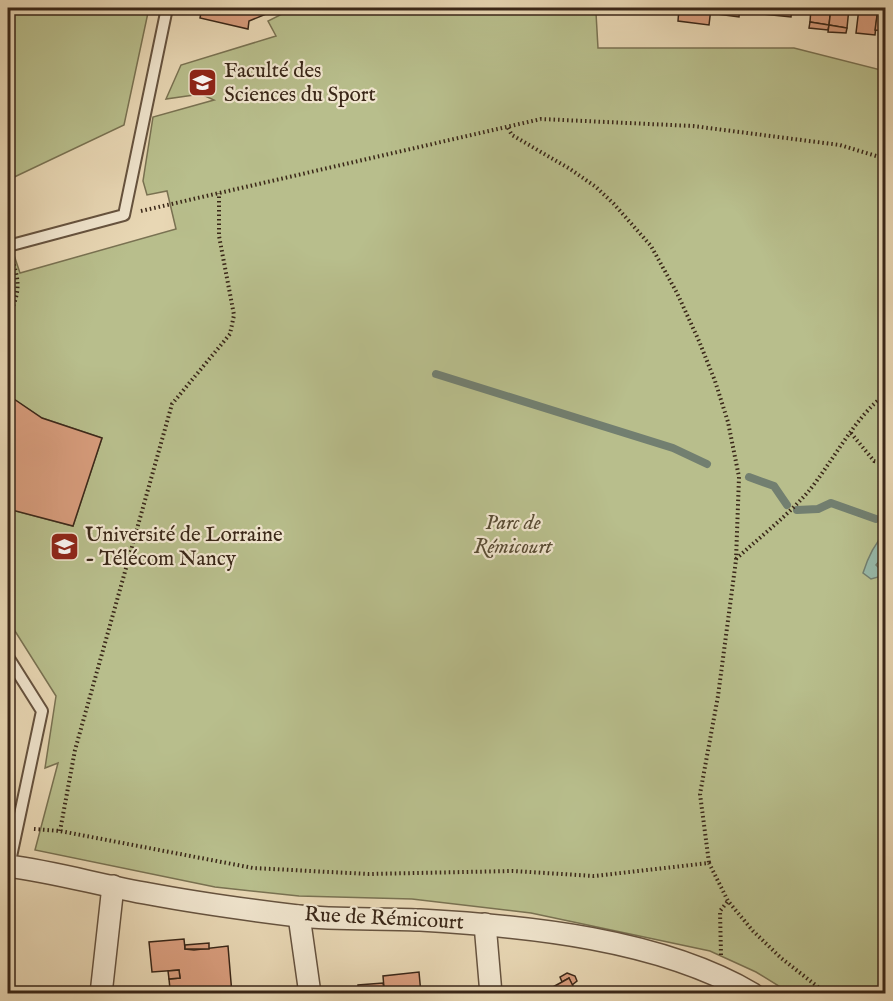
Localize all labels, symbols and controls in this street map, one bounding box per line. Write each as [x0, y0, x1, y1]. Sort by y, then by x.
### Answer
place label: Faculté des Sciences du Sport [224, 58, 376, 109]
school or university icon: Faculté des Sciences du Sport [187, 67, 219, 99]
park label: Parc de Rémicourt [474, 510, 554, 561]
place label: Université de Lorraine - Télécom Nancy [85, 522, 283, 573]
school or university icon: Université de Lorraine - Télécom Nancy [48, 531, 80, 563]
street label: Rue de Rémicourt [304, 901, 464, 937]

